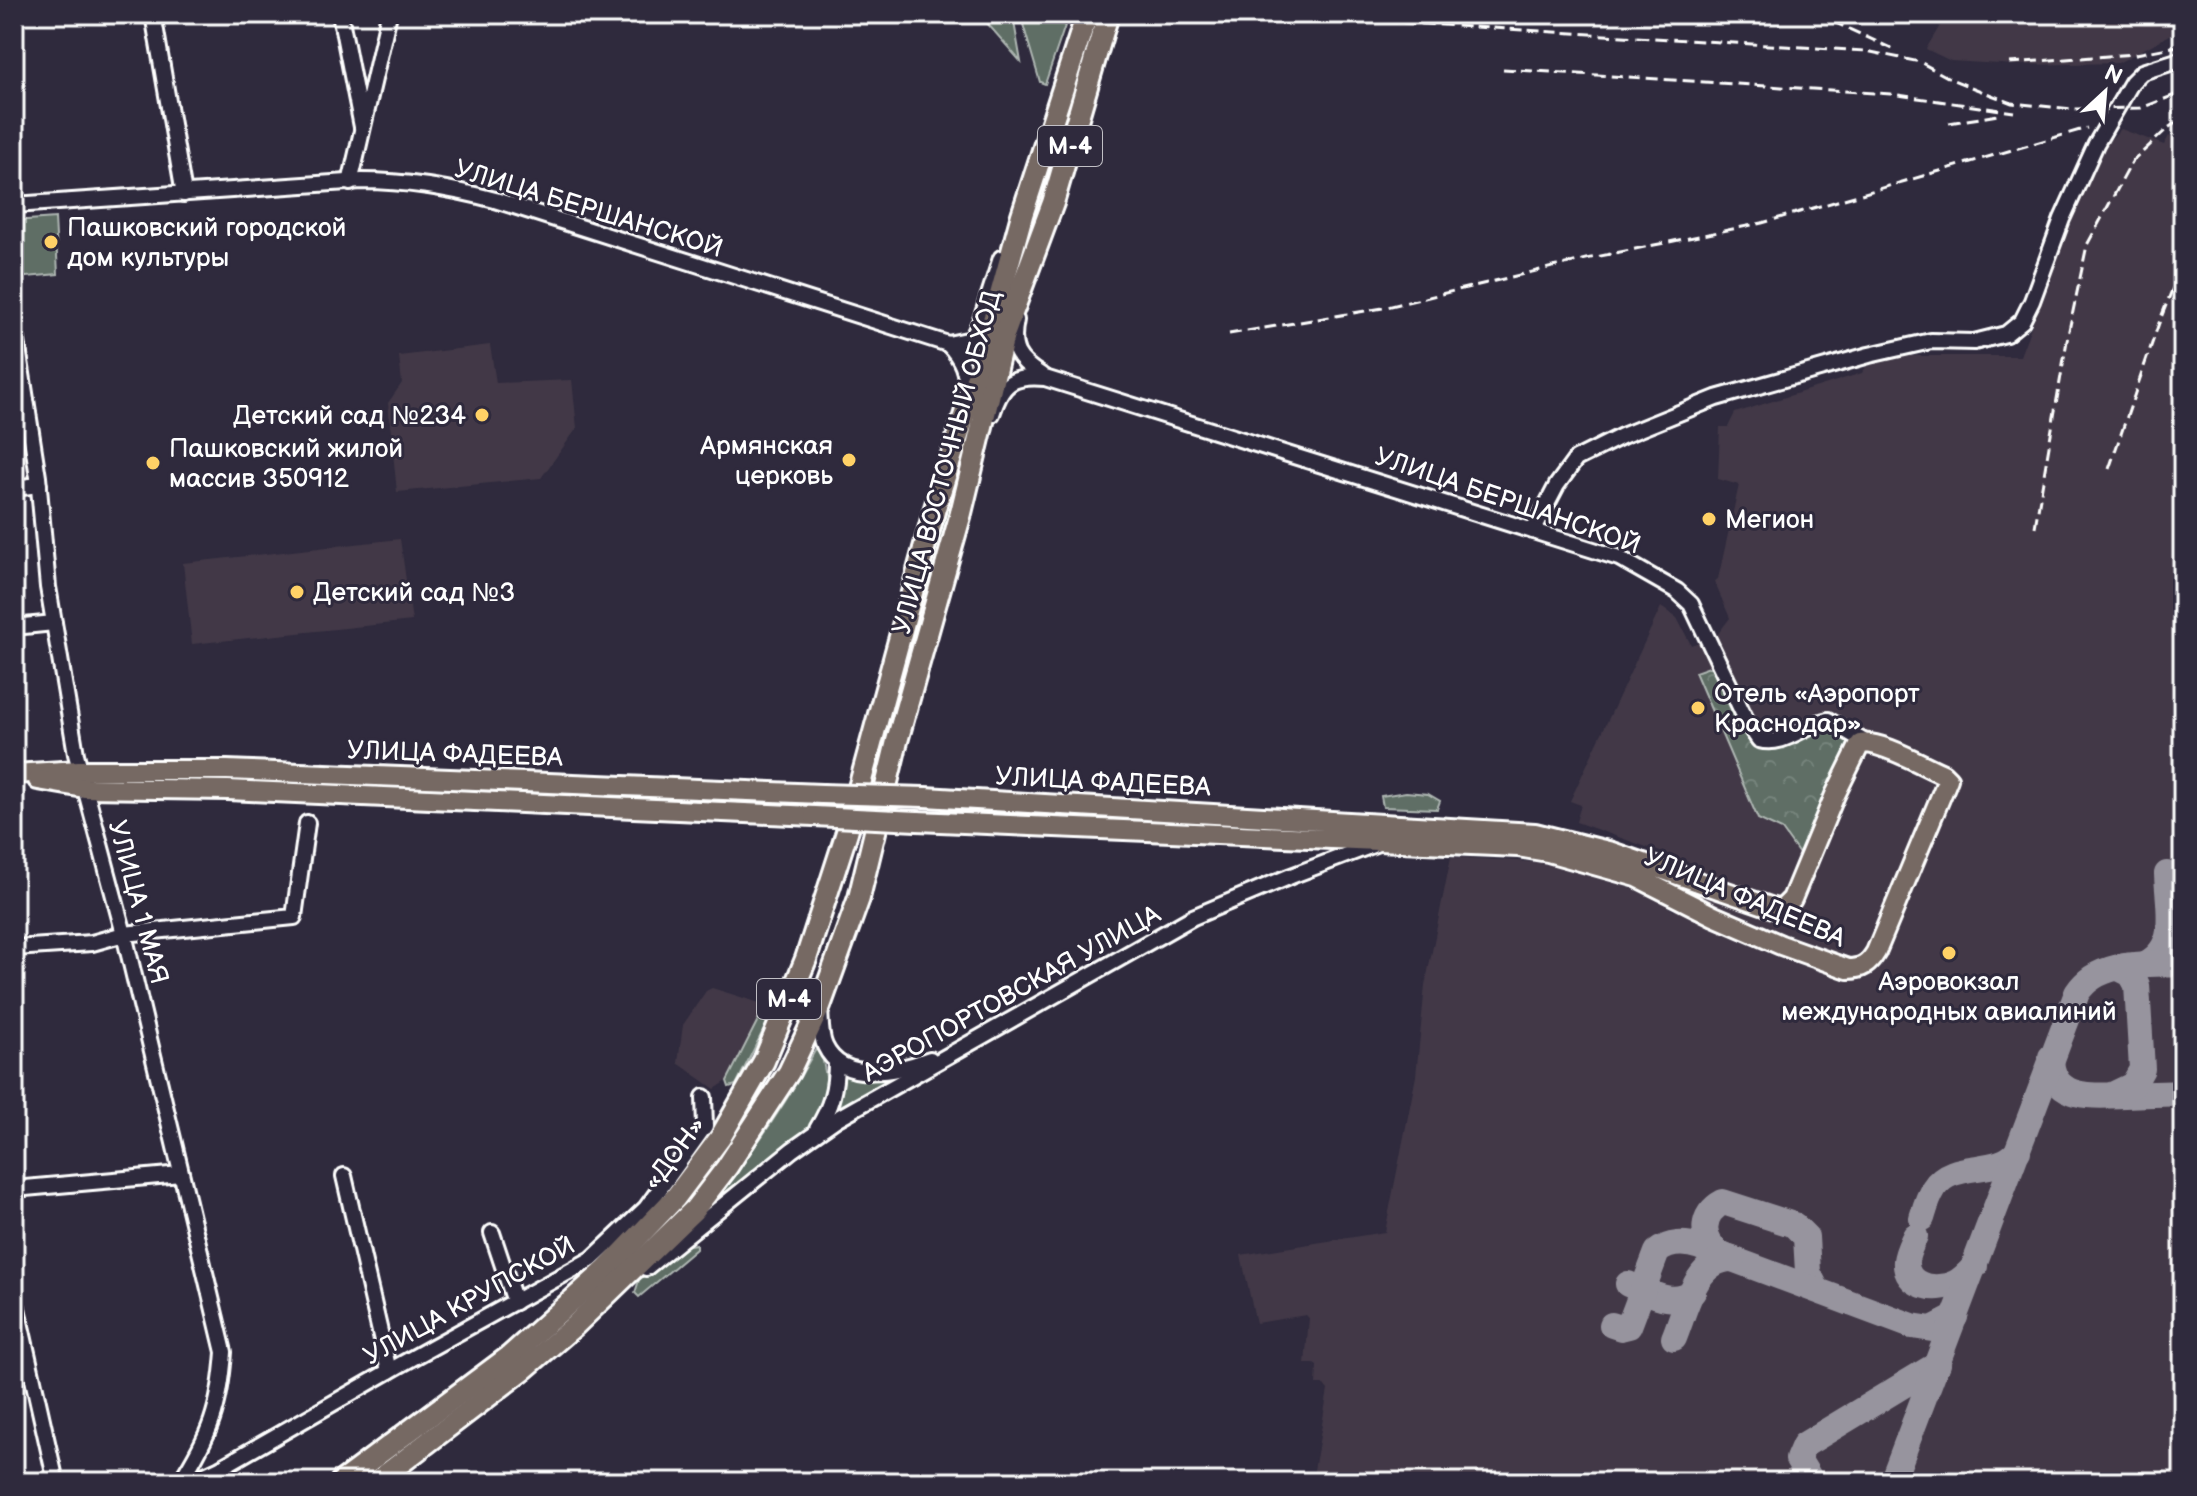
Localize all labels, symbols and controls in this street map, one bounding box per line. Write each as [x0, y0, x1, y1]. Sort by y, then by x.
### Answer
north arrow [2065, 52, 2145, 132]
text: N [2100, 60, 2126, 91]
road number: М-4 [1038, 126, 1102, 166]
street label: УЛИЦА БЕРШАНСКОЙ [451, 154, 726, 265]
place label: Пашковский городской дом культуры [67, 213, 346, 274]
marker: Пашковский городской дом культуры [42, 233, 60, 251]
street label: УЛИЦА ВОСТОЧНЫЙ ОБХОД [887, 287, 1008, 638]
place label: Детский сад №234 [233, 401, 466, 432]
marker: Детский сад №234 [473, 406, 491, 424]
place label: Армянская церковь [699, 431, 833, 492]
place label: Пашковский жилой массив 350912 [169, 434, 403, 495]
street label: УЛИЦА БЕРШАНСКОЙ [1371, 441, 1644, 561]
marker: Армянская церковь [840, 451, 858, 469]
marker: Пашковский жилой массив 350912 [144, 454, 162, 472]
place label: Мегион [1725, 505, 1814, 536]
marker: Мегион [1700, 510, 1718, 528]
place label: Детский сад №3 [313, 578, 515, 609]
marker: Детский сад №3 [288, 583, 306, 601]
place label: Отель «Аэропорт Краснодар» [1714, 679, 1920, 740]
marker: Отель «Аэропорт Краснодар» [1689, 699, 1707, 717]
street label: УЛИЦА ФАДЕЕВА [347, 735, 564, 774]
street label: УЛИЦА ФАДЕЕВА [994, 761, 1212, 804]
street label: УЛИЦА 1 МАЯ [101, 817, 174, 988]
street label: УЛИЦА ФАДЕЕВА [1639, 842, 1850, 955]
street label: АЭРОПОРТОВСКАЯ УЛИЦА [856, 899, 1166, 1090]
marker: Аэровокзал международных авиалиний [1940, 944, 1958, 962]
place label: Аэровокзал международных авиалиний [1781, 967, 2117, 1028]
road number: М-4 [757, 979, 821, 1019]
street label: «ДОН» [637, 1111, 713, 1197]
street label: УЛИЦА КРУПСКОЙ [359, 1230, 581, 1372]

